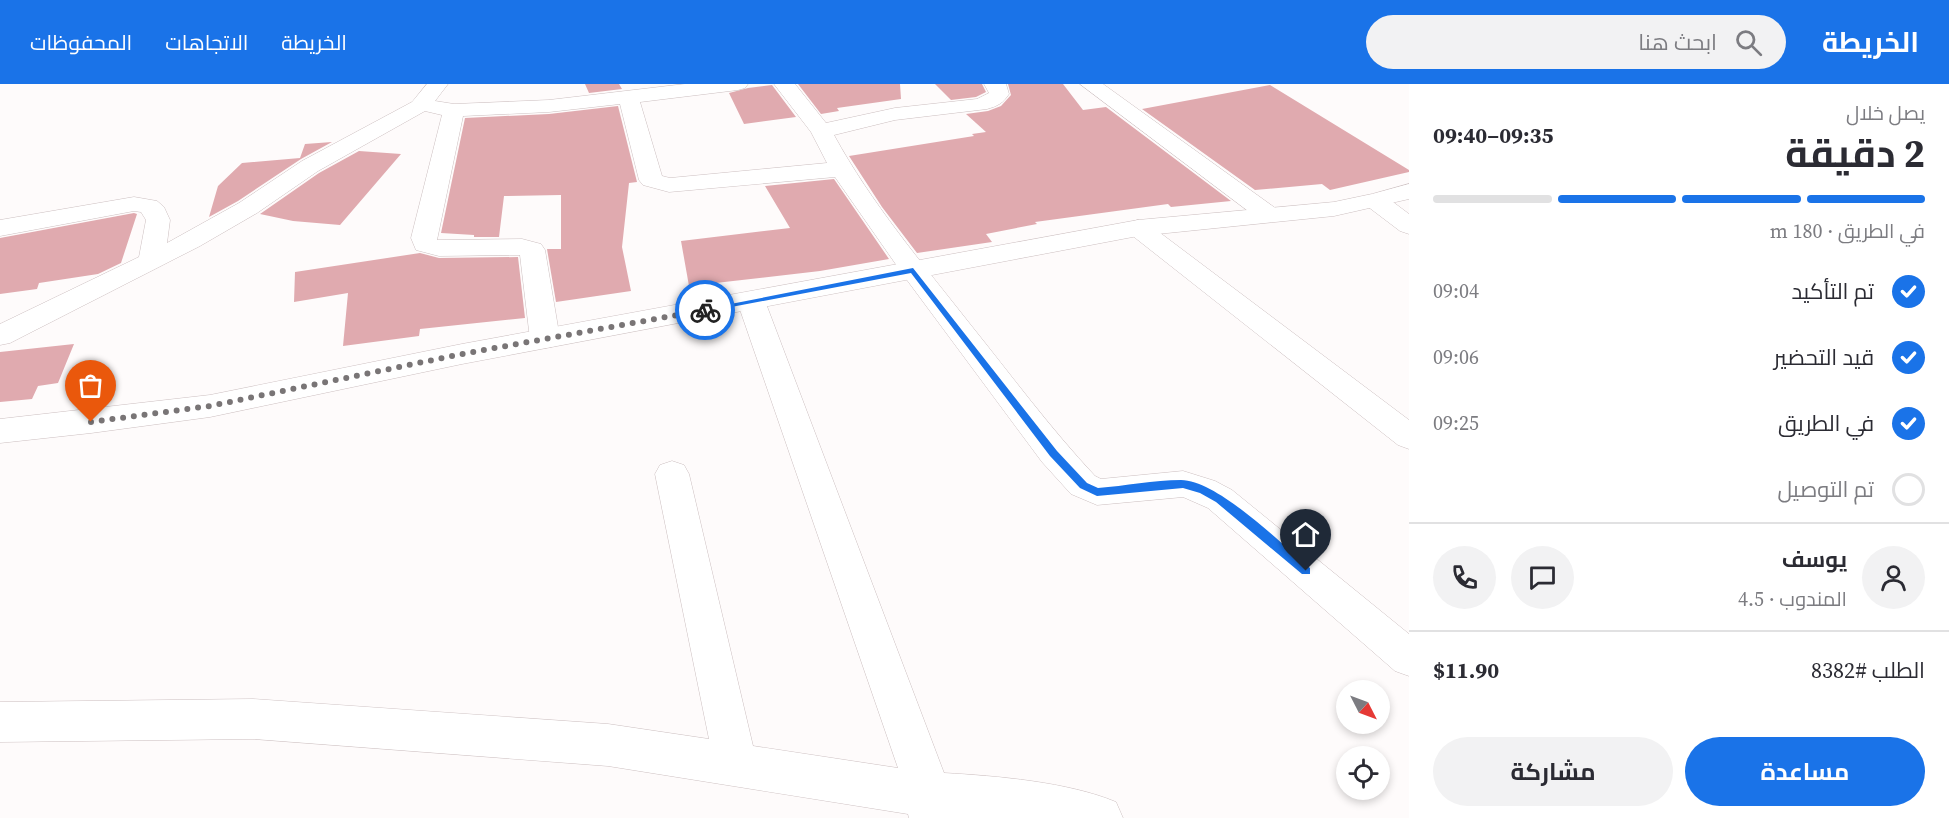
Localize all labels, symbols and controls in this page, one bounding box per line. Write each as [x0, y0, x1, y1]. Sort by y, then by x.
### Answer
search box [1366, 15, 1786, 69]
text: الخريطة [1822, 23, 1919, 61]
icon: search [1732, 26, 1765, 59]
text: ابحث هنا [1638, 27, 1717, 57]
text: المحفوظات [30, 28, 132, 57]
text: الاتجاهات [165, 28, 248, 57]
text: الخريطة [281, 28, 347, 57]
text: يصل خلال [1846, 99, 1925, 127]
text: 09:35–09:40 [1433, 120, 1553, 150]
text: 2 دقيقة [1785, 127, 1925, 180]
text: في الطريق · 180 m [1770, 217, 1925, 245]
icon: check [1892, 275, 1925, 308]
text: تم التأكيد [1792, 276, 1874, 306]
text: 09:04 [1433, 277, 1479, 305]
courier [675, 280, 735, 340]
icon: bike [689, 294, 722, 327]
icon: check [1892, 341, 1925, 374]
text: قيد التحضير [1774, 342, 1874, 372]
text: 09:06 [1433, 343, 1479, 371]
pin [65, 360, 116, 422]
icon: bag [74, 369, 107, 402]
icon: check [1892, 407, 1925, 440]
text: في الطريق [1778, 408, 1874, 438]
text: 09:25 [1433, 409, 1479, 437]
text: تم التوصيل [1777, 474, 1874, 504]
pin [1280, 509, 1331, 571]
icon: home [1289, 518, 1322, 551]
text: يوسف [1782, 544, 1847, 574]
button: phone [1433, 546, 1496, 609]
button: chat [1511, 546, 1574, 609]
button: person [1862, 546, 1925, 609]
text: المندوب · 4.5 [1738, 585, 1847, 613]
text: $11.90 [1433, 655, 1499, 685]
text: الطلب #8382 [1811, 655, 1925, 685]
north arrow [1336, 680, 1390, 734]
map controls [1336, 680, 1390, 800]
button: مشاركة [1433, 737, 1673, 806]
button: مساعدة [1685, 737, 1925, 806]
button: locate [1336, 746, 1390, 800]

